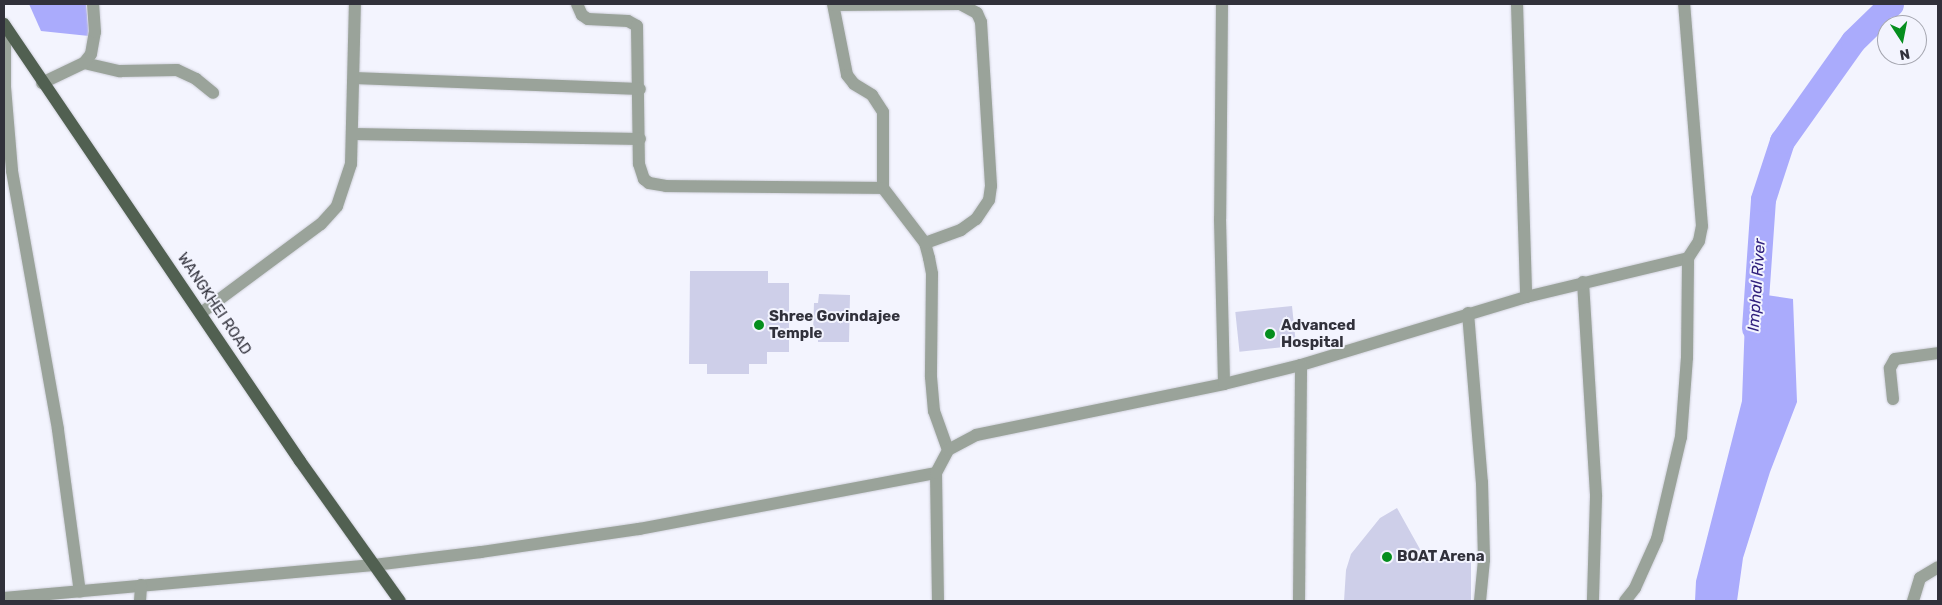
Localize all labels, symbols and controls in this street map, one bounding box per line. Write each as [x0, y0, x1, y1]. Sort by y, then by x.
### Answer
north arrow [1877, 15, 1927, 65]
text: N [1898, 45, 1911, 64]
water label: Imphal River [1744, 238, 1770, 332]
street label: WANGKHEI ROAD [173, 250, 255, 358]
place label: Shree Govindajee Temple [769, 307, 900, 342]
place label: Advanced Hospital [1281, 316, 1355, 351]
marker: Shree Govindajee Temple [753, 319, 765, 331]
marker: Advanced Hospital [1263, 327, 1277, 341]
place label: BOAT Arena [1397, 548, 1485, 566]
marker: BOAT Arena [1381, 551, 1393, 563]

